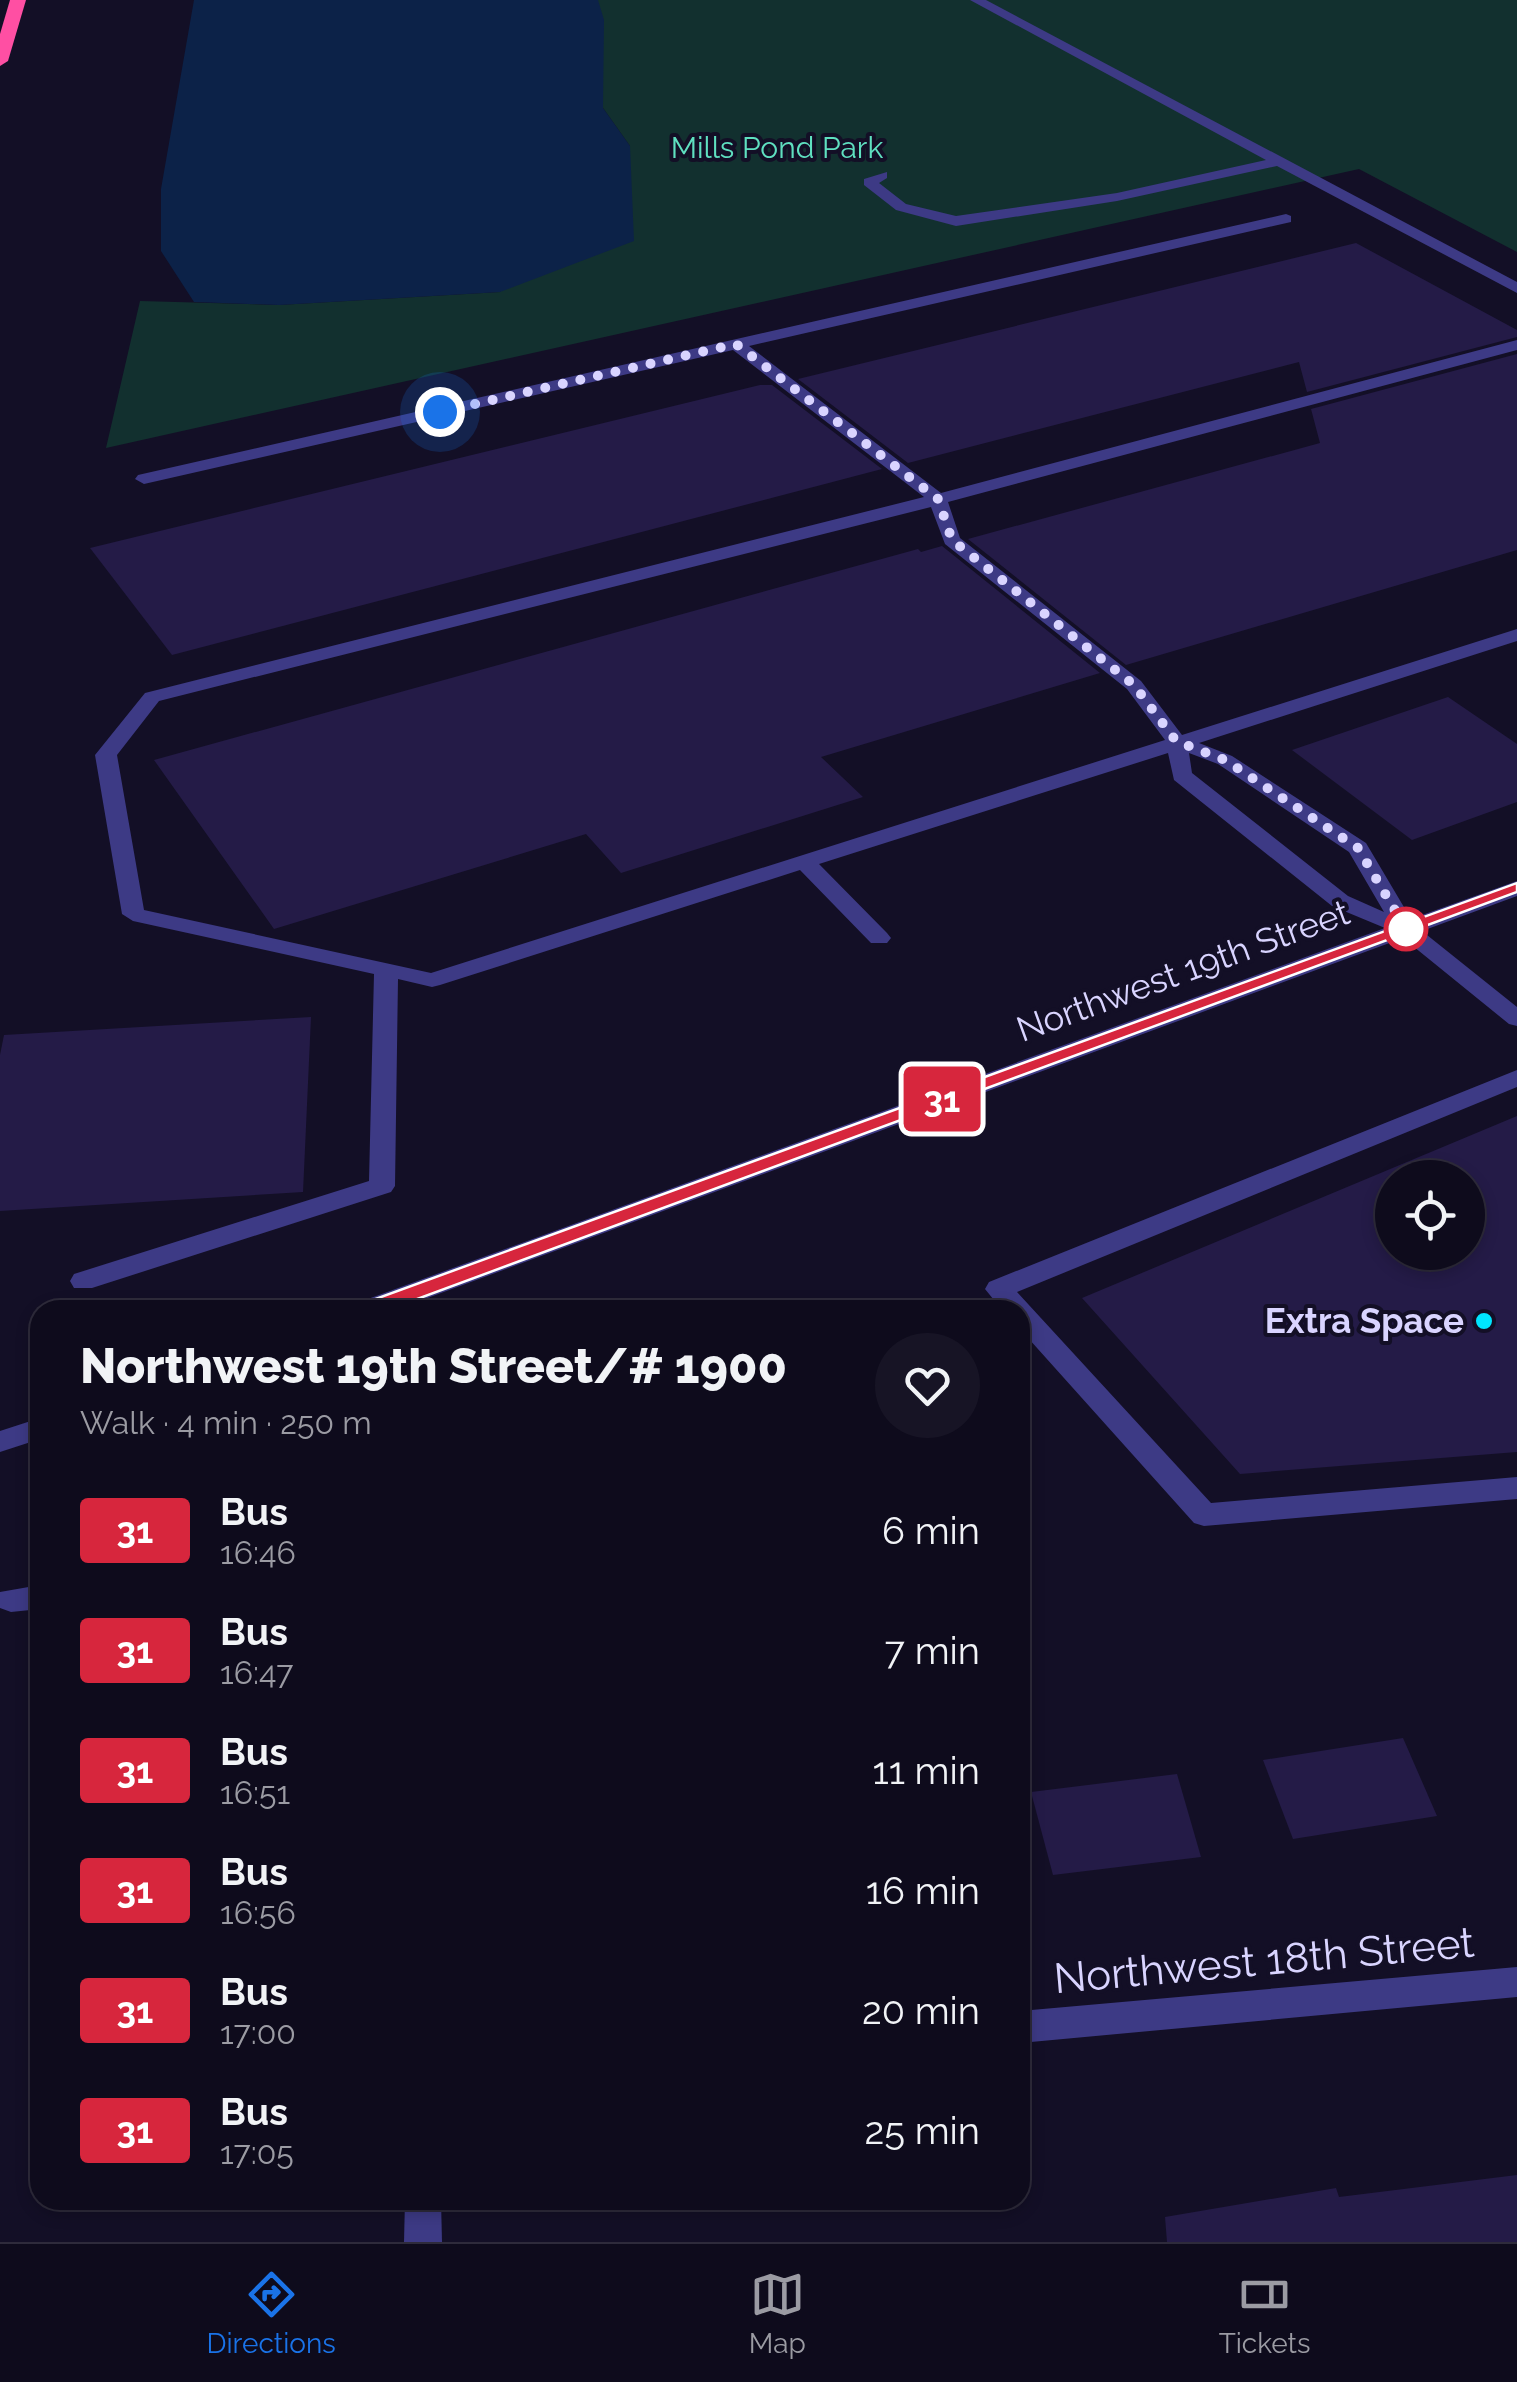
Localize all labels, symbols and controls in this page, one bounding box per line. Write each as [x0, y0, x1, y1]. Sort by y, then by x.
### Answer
park label: Mills Pond Park [671, 130, 883, 165]
your location [415, 387, 465, 437]
street label: Northwest 19th Street [1011, 891, 1355, 1050]
unlabelled marker [1385, 908, 1427, 950]
line badge: 31 [897, 1066, 987, 1132]
text: 31 [924, 1079, 960, 1120]
map controls [1375, 1160, 1485, 1270]
button: locate [1375, 1160, 1485, 1270]
place label: Extra Space [1265, 1300, 1464, 1341]
marker: Extra Space [1473, 1310, 1495, 1332]
button: heart [875, 1333, 980, 1438]
text: Northwest 19th Street/# 1900 [80, 1338, 787, 1394]
text: Walk · 4 min · 250 m [80, 1404, 372, 1441]
text: Bus [220, 1489, 288, 1534]
text: 6 min [882, 1508, 980, 1553]
text: 31 [117, 1510, 153, 1551]
text: 16:46 [220, 1534, 296, 1571]
text: Bus [220, 1609, 288, 1654]
text: 7 min [885, 1628, 980, 1673]
text: 31 [117, 1630, 153, 1671]
text: 16:47 [220, 1654, 293, 1691]
text: Bus [220, 1729, 288, 1774]
text: 11 min [872, 1748, 980, 1793]
text: 31 [117, 1750, 153, 1791]
text: 16:51 [220, 1774, 290, 1811]
text: Bus [220, 1849, 288, 1894]
text: 16 min [866, 1868, 980, 1913]
text: 31 [117, 1870, 153, 1911]
text: 16:56 [220, 1894, 296, 1931]
street label: Northwest 18th Street [1052, 1918, 1476, 2003]
text: Bus [220, 1969, 288, 2014]
text: 20 min [862, 1988, 980, 2033]
text: 31 [117, 1990, 153, 2031]
text: 17:00 [220, 2014, 296, 2051]
text: Bus [220, 2089, 288, 2134]
text: 25 min [864, 2108, 980, 2153]
text: 31 [117, 2110, 153, 2151]
text: 17:05 [220, 2134, 294, 2171]
tab: Directions [206, 2267, 336, 2360]
tab: Map [749, 2267, 806, 2360]
tab: Tickets [1219, 2267, 1311, 2360]

